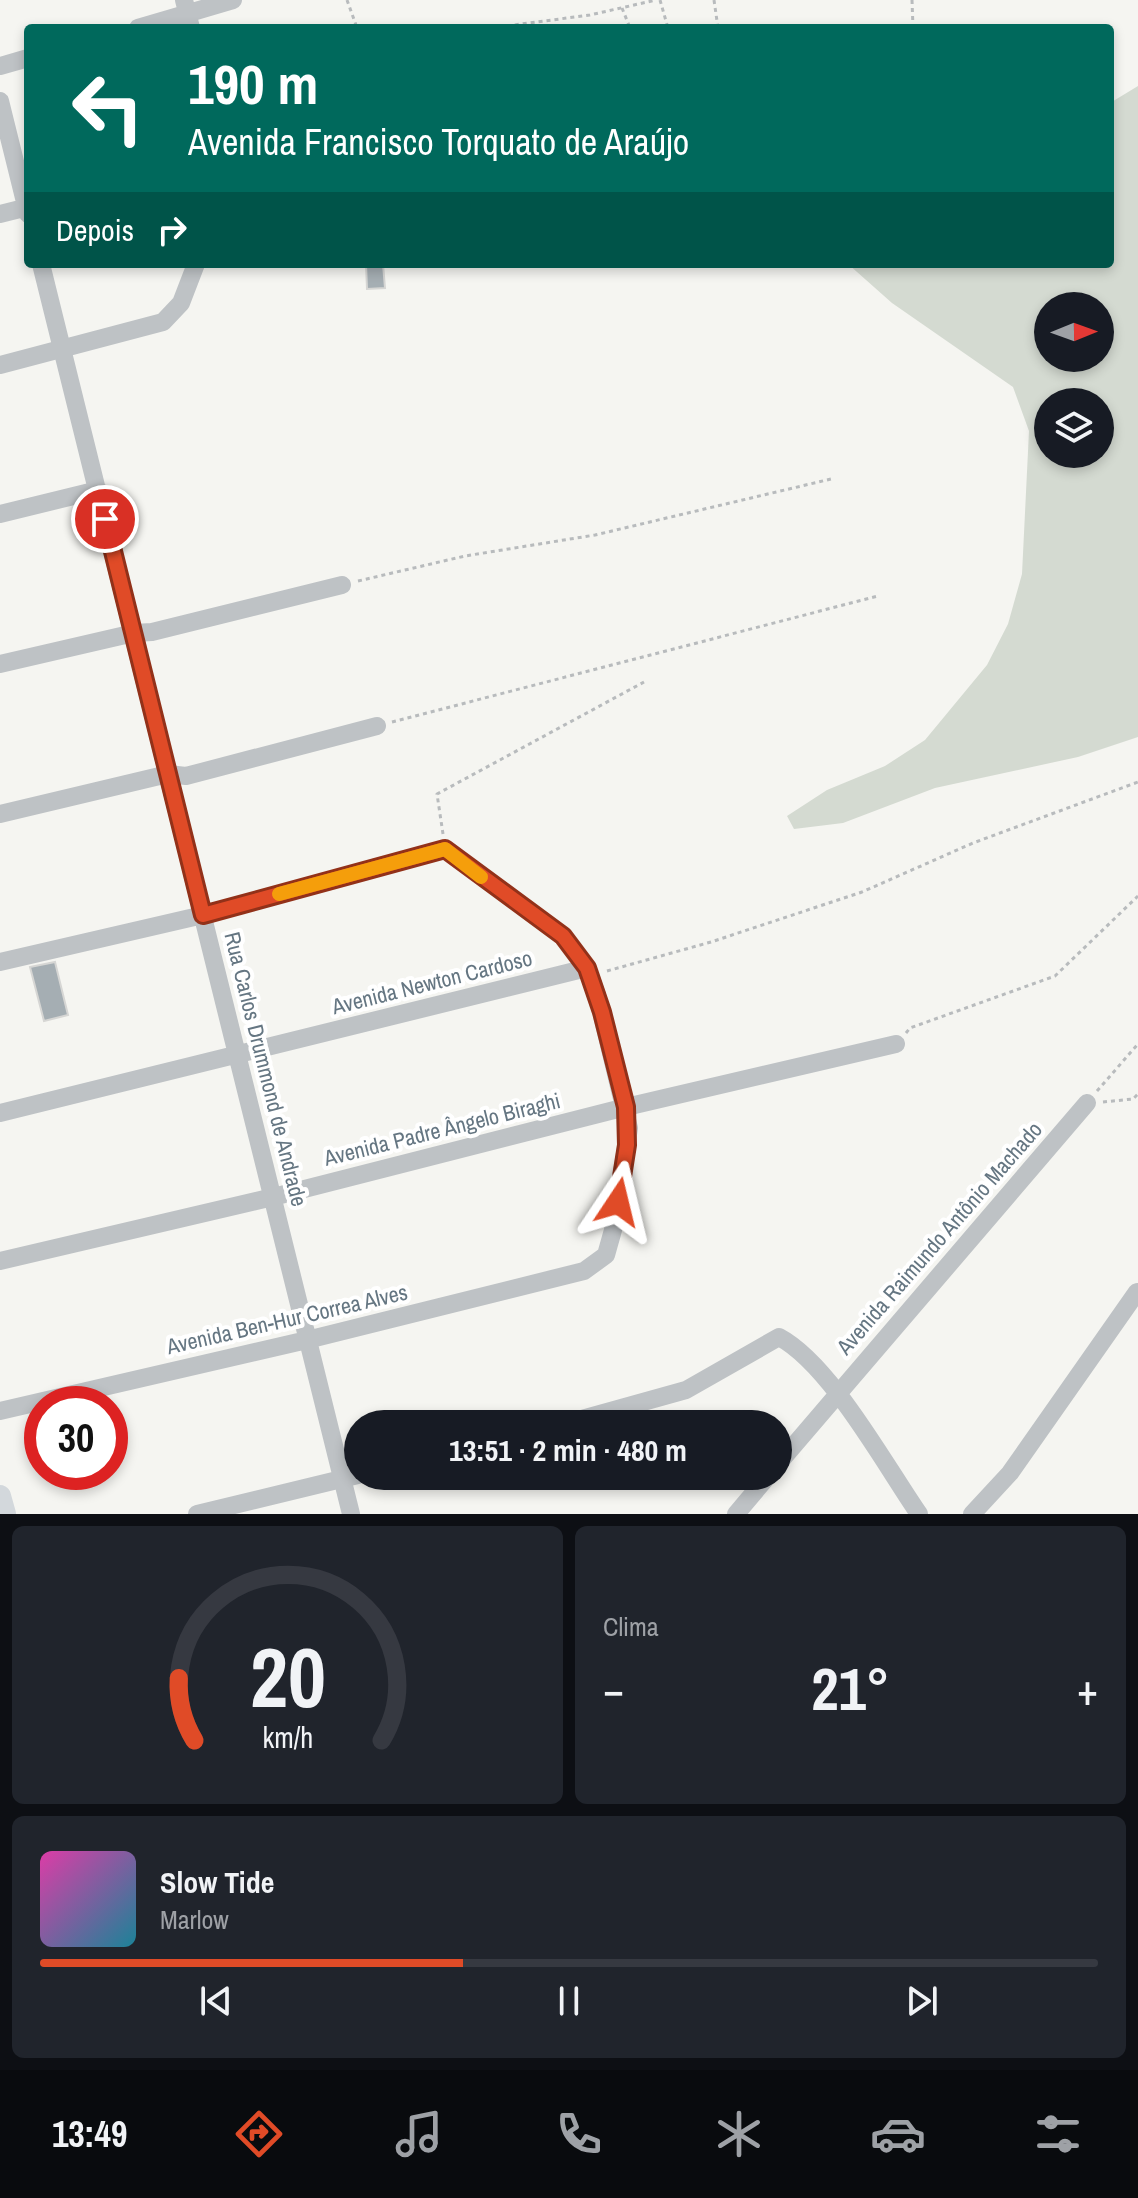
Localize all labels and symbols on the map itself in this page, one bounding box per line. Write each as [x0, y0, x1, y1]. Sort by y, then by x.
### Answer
north arrow [1034, 292, 1114, 372]
pin [71, 485, 139, 553]
street label: Rua Carlos Drummond de Andrade [217, 929, 315, 1209]
street label: Avenida Newton Cardoso [328, 943, 535, 1022]
street label: Avenida Padre Ângelo Biraghi [320, 1085, 563, 1173]
street label: Avenida Raimundo Antônio Machado [829, 1115, 1049, 1362]
position arrow [576, 1160, 660, 1244]
street label: Avenida Ben-Hur Correa Alves [163, 1277, 410, 1362]
speed limit sign: 30 [24, 1386, 128, 1490]

